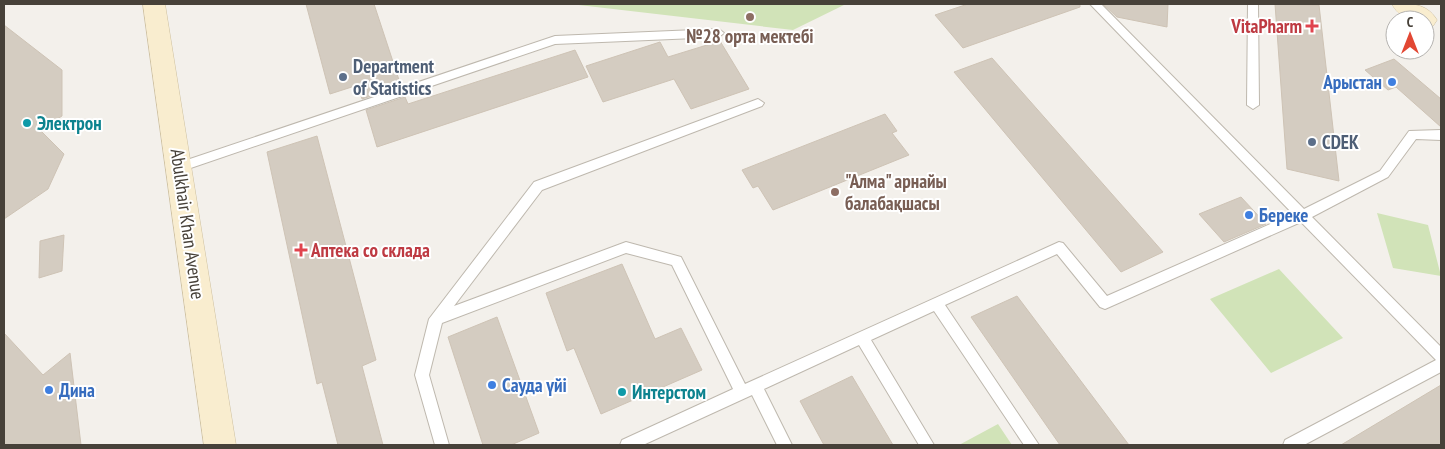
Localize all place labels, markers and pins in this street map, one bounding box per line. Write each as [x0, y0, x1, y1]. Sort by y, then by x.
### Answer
marker: №28 орта мектебі [744, 11, 756, 23]
place label: VitaPharm [1230, 14, 1302, 38]
marker: VitaPharm [1306, 20, 1318, 32]
place label: №28 орта мектебі [686, 24, 814, 48]
place label: Department of Statistics [353, 54, 434, 100]
place label: Арыстан [1322, 70, 1382, 94]
marker: Department of Statistics [337, 71, 349, 83]
marker: Арыстан [1386, 76, 1398, 88]
place label: Электрон [37, 111, 102, 135]
marker: Электрон [21, 117, 33, 129]
place label: CDEK [1322, 130, 1359, 154]
marker: CDEK [1306, 136, 1318, 148]
place label: "Алма" арнайы балабақшасы [845, 169, 947, 215]
marker: "Алма" арнайы балабақшасы [829, 186, 841, 198]
place label: Береке [1259, 203, 1309, 227]
marker: Береке [1243, 209, 1255, 221]
place label: Аптека со склада [310, 238, 430, 262]
marker: Аптека со склада [295, 244, 307, 256]
place label: Сауда үйі [502, 373, 567, 397]
place label: Дина [59, 378, 95, 402]
marker: Сауда үйі [486, 379, 498, 391]
place label: Интерстом [632, 380, 706, 404]
marker: Дина [43, 384, 55, 396]
marker: Интерстом [616, 386, 628, 398]

